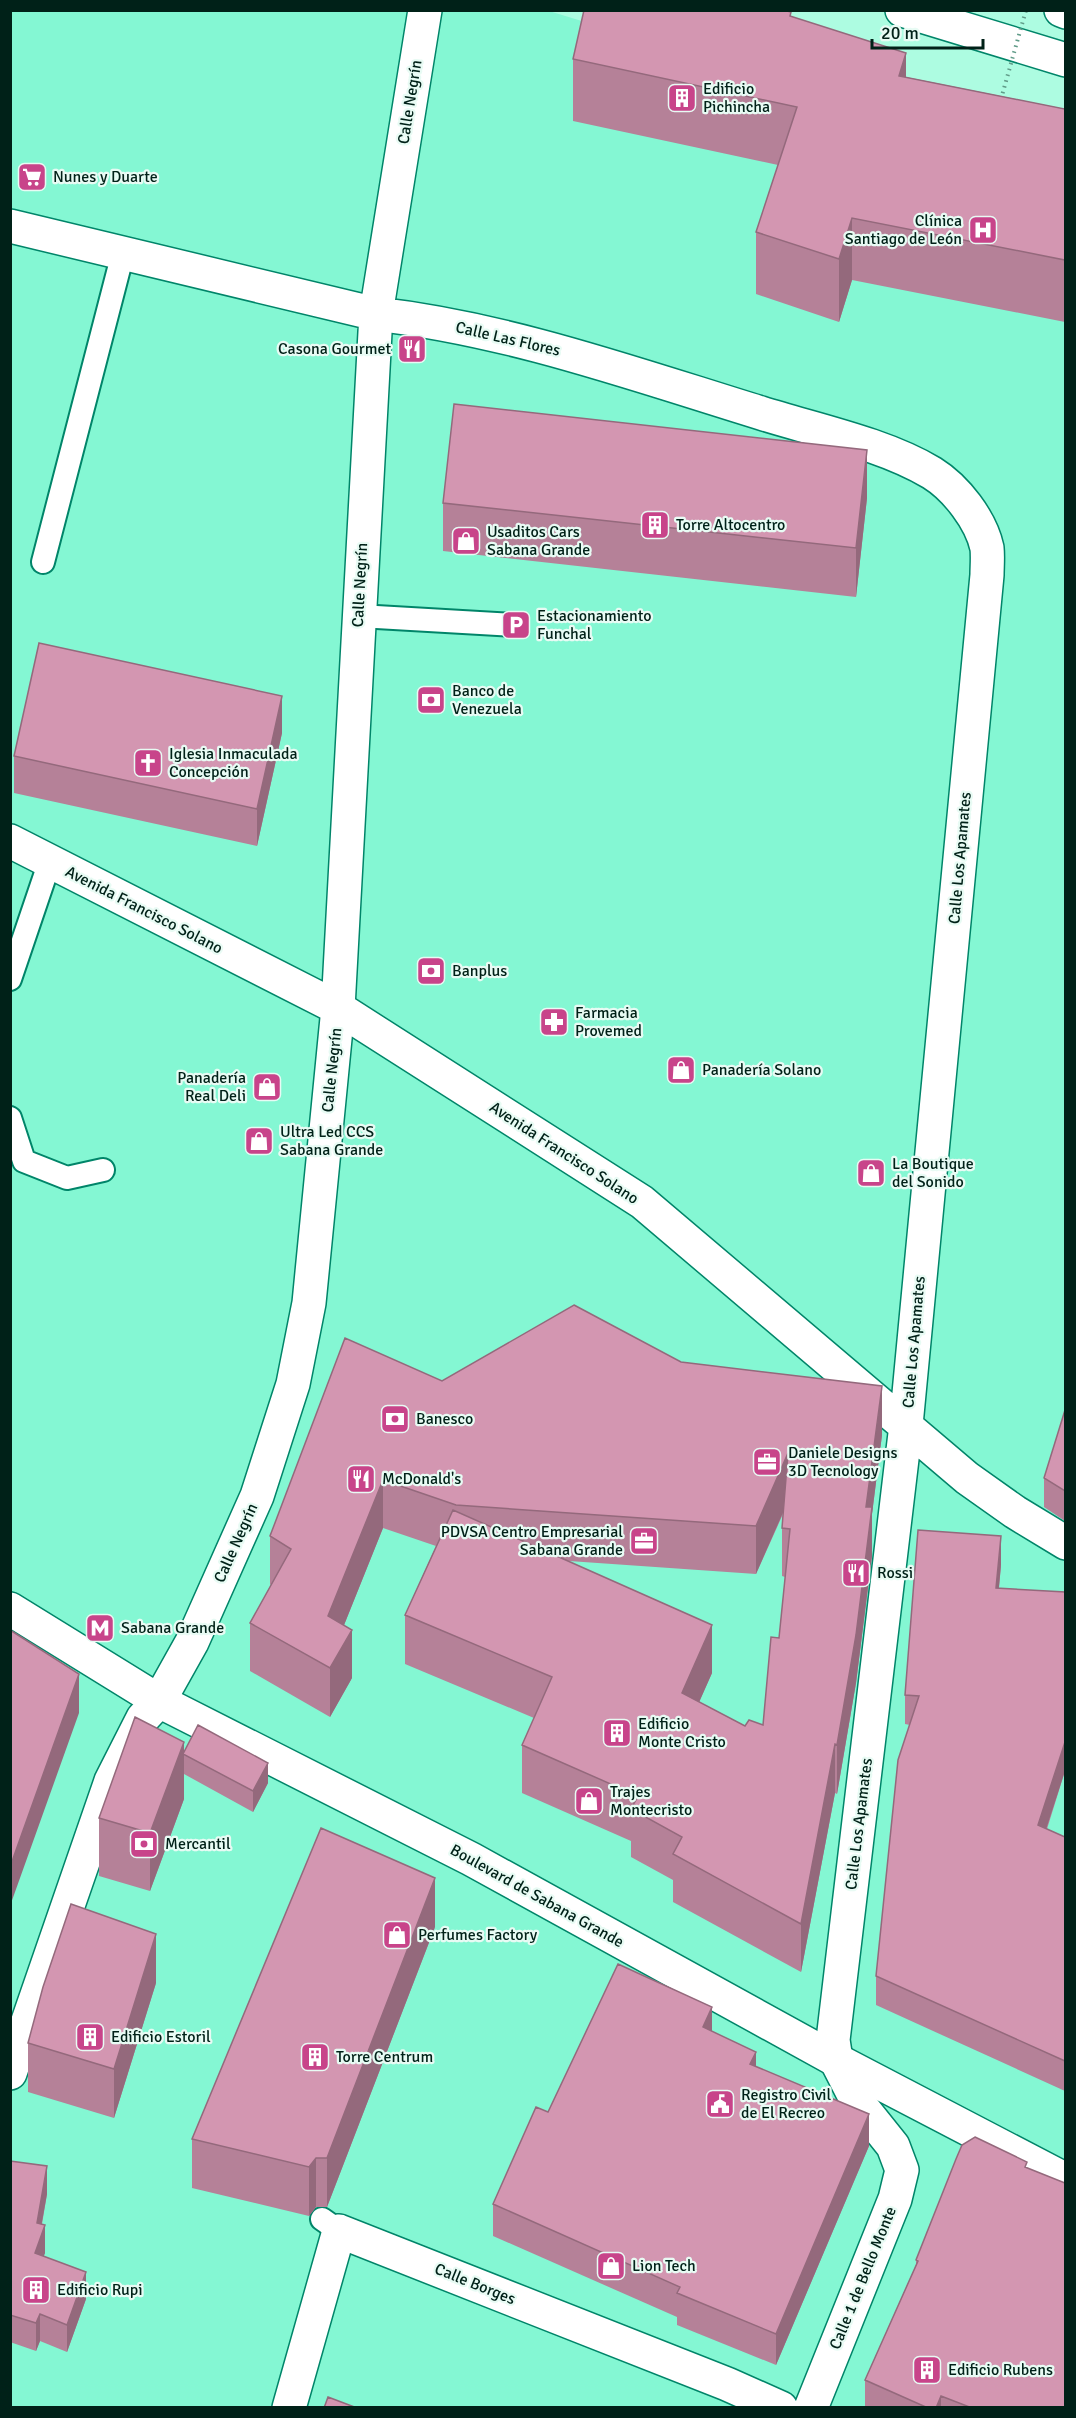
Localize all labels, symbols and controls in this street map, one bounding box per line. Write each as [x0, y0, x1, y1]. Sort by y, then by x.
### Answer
scale bar [872, 12, 983, 50]
text: 20 m [881, 22, 919, 44]
street label: Calle Negrín [393, 59, 427, 145]
place label: Edificio Pichincha [703, 79, 770, 117]
building icon: Edificio Pichincha [666, 82, 698, 114]
supermarket icon: Nunes y Duarte [16, 161, 48, 193]
place label: Nunes y Duarte [53, 167, 158, 187]
place label: Clínica Santiago de León [845, 211, 962, 249]
hospital icon: Clínica Santiago de León [967, 214, 999, 246]
street label: Calle Las Flores [454, 317, 562, 361]
restaurant icon: Casona Gourmet [396, 333, 428, 365]
place label: Casona Gourmet [278, 339, 391, 359]
building icon: Torre Altocentro [639, 509, 671, 541]
place label: Torre Altocentro [676, 515, 785, 535]
place label: Usaditos Cars Sabana Grande [487, 522, 590, 560]
shop icon: Usaditos Cars Sabana Grande [450, 525, 482, 557]
street label: Calle Negrín [348, 542, 372, 628]
place label: Estacionamiento Funchal [537, 606, 652, 644]
parking icon: Estacionamiento Funchal [500, 609, 532, 641]
place label: Banco de Venezuela [452, 681, 522, 719]
bank icon: Banco de Venezuela [415, 684, 447, 716]
place label: Iglesia Inmaculada Concepción [169, 744, 298, 782]
church icon: Iglesia Inmaculada Concepción [132, 747, 164, 779]
street label: Calle Los Apamates [944, 791, 976, 925]
street label: Avenida Francisco Solano [62, 862, 226, 958]
bank icon: Banplus [415, 955, 447, 987]
place label: Banplus [452, 961, 507, 981]
place label: Farmacia Provemed [575, 1003, 642, 1041]
pharmacy icon: Farmacia Provemed [538, 1006, 570, 1038]
street label: Calle Negrín [318, 1027, 346, 1113]
shop icon: Panadería Solano [665, 1054, 697, 1086]
place label: Panadería Solano [702, 1060, 821, 1080]
place label: Panadería Real Deli [177, 1068, 246, 1106]
shop icon: Panadería Real Deli [251, 1071, 283, 1103]
street label: Avenida Francisco Solano [486, 1097, 642, 1209]
place label: Ultra Led CCS Sabana Grande [280, 1122, 383, 1160]
shop icon: Ultra Led CCS Sabana Grande [243, 1125, 275, 1157]
place label: La Boutique del Sonido [892, 1154, 974, 1192]
shop icon: La Boutique del Sonido [855, 1157, 887, 1189]
street label: Calle Los Apamates [898, 1275, 930, 1409]
bank icon: Banesco [379, 1403, 411, 1435]
place label: Banesco [416, 1409, 473, 1429]
place label: Daniele Designs 3D Tecnology [788, 1443, 897, 1481]
office icon: Daniele Designs 3D Tecnology [751, 1446, 783, 1478]
restaurant icon: McDonald's [345, 1463, 377, 1495]
place label: McDonald's [382, 1469, 461, 1489]
street label: Calle Negrín [210, 1500, 262, 1586]
place label: PDVSA Centro Empresarial Sabana Grande [441, 1522, 623, 1560]
office icon: PDVSA Centro Empresarial Sabana Grande [628, 1525, 660, 1557]
restaurant icon: Rossi [840, 1557, 872, 1589]
place label: Rossi [877, 1563, 913, 1583]
metro station icon: Sabana Grande [84, 1612, 116, 1644]
place label: Sabana Grande [121, 1618, 224, 1638]
place label: Edificio Monte Cristo [638, 1714, 726, 1752]
building icon: Edificio Monte Cristo [601, 1717, 633, 1749]
street label: Calle Los Apamates [841, 1757, 877, 1891]
place label: Trajes Montecristo [610, 1782, 692, 1820]
shop icon: Trajes Montecristo [573, 1785, 605, 1817]
bank icon: Mercantil [128, 1828, 160, 1860]
place label: Mercantil [165, 1834, 231, 1854]
street label: Boulevard de Sabana Grande [447, 1840, 627, 1952]
shop icon: Perfumes Factory [381, 1919, 413, 1951]
place label: Perfumes Factory [418, 1925, 538, 1945]
building icon: Edificio Estoril [74, 2021, 106, 2053]
place label: Edificio Estoril [111, 2027, 211, 2047]
building icon: Torre Centrum [299, 2041, 331, 2073]
place label: Torre Centrum [336, 2047, 433, 2067]
place label: Registro Civil de El Recreo [741, 2085, 831, 2123]
public building icon: Registro Civil de El Recreo [704, 2088, 736, 2120]
street label: Calle 1 de Bello Monte [825, 2204, 901, 2352]
shop icon: Lion Tech [595, 2250, 627, 2282]
place label: Lion Tech [632, 2256, 696, 2276]
street label: Calle Borges [432, 2259, 518, 2309]
building icon: Edificio Rupi [20, 2274, 52, 2306]
place label: Edificio Rupi [57, 2280, 143, 2300]
building icon: Edificio Rubens [911, 2354, 943, 2386]
place label: Edificio Rubens [948, 2360, 1053, 2380]

